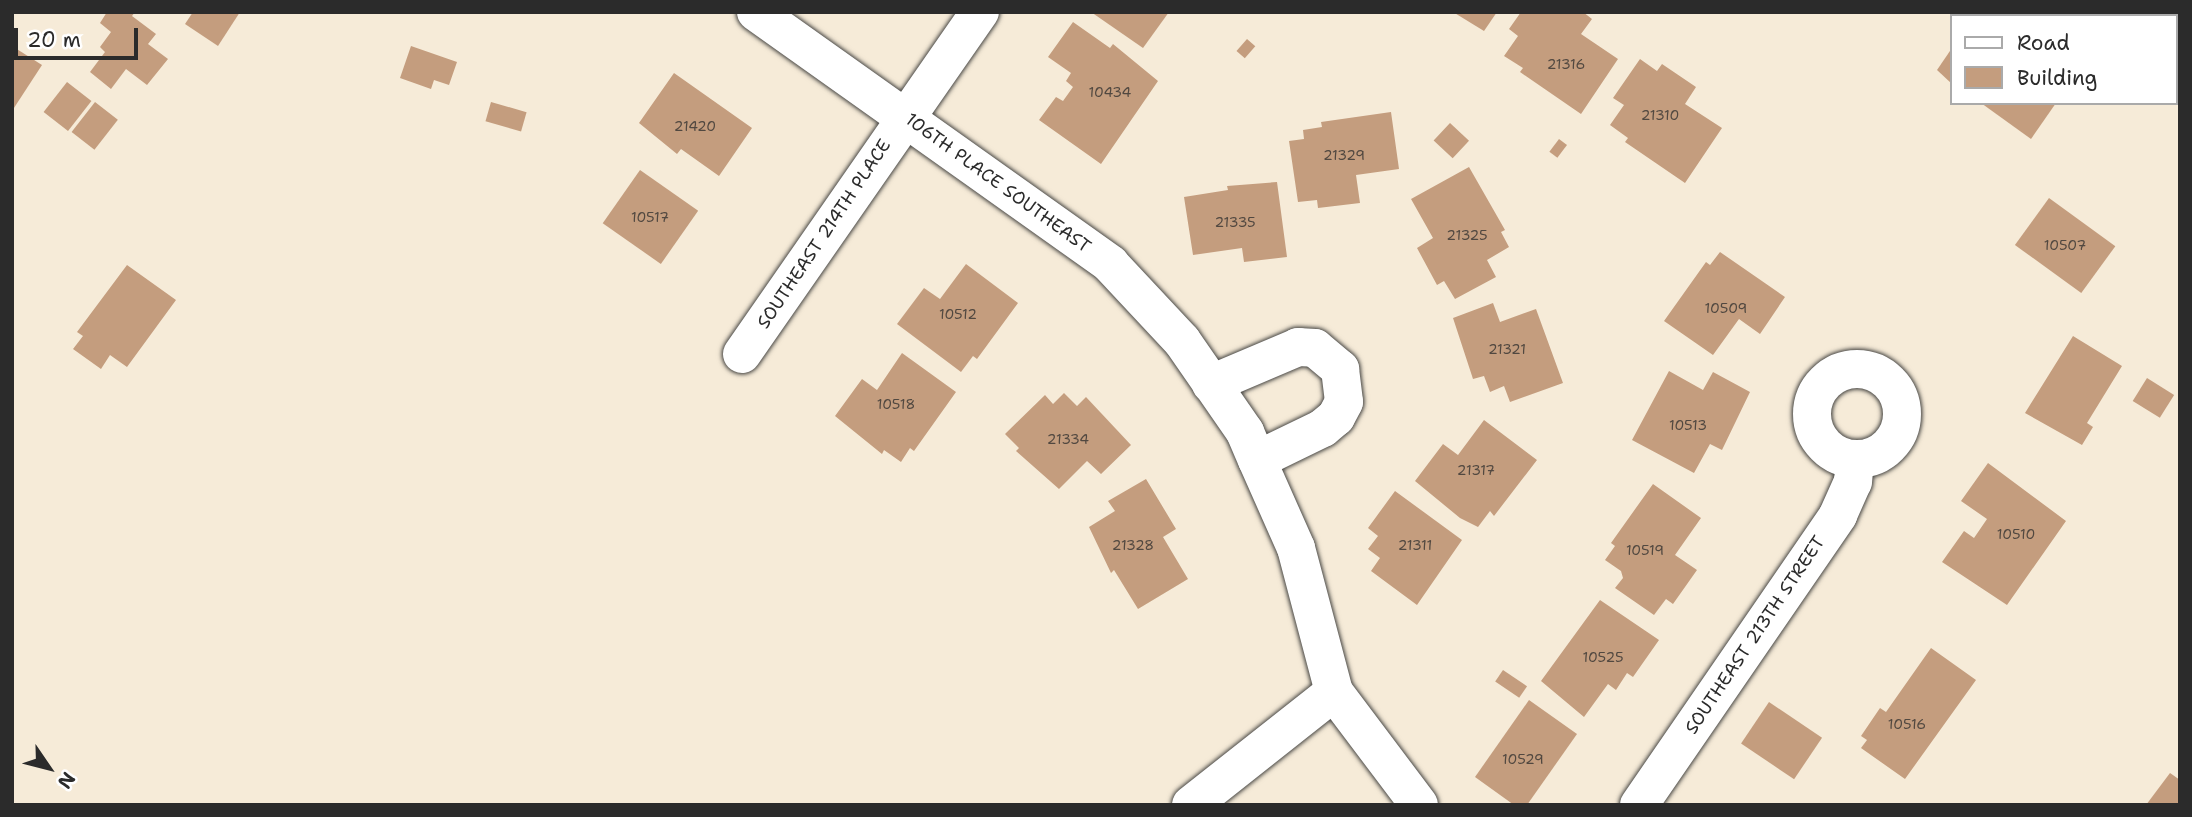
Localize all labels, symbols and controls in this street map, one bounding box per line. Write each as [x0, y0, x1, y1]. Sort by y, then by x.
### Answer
scale bar [18, 14, 142, 58]
legend [1951, 14, 2178, 105]
text: 20 m [27, 26, 81, 54]
text: Road [2017, 29, 2070, 57]
house number: 21316 [1547, 56, 1585, 72]
text: Building [2017, 64, 2097, 92]
house number: 10434 [1089, 84, 1131, 100]
house number: 21310 [1641, 107, 1679, 123]
street label: 106TH PLACE SOUTHEAST [901, 109, 1095, 257]
house number: 21420 [674, 118, 716, 134]
street label: SOUTHEAST 214TH PLACE [753, 135, 895, 333]
house number: 21329 [1323, 147, 1365, 163]
house number: 10517 [631, 209, 669, 225]
house number: 21335 [1214, 214, 1256, 230]
house number: 21325 [1446, 227, 1488, 243]
house number: 10507 [2044, 237, 2086, 253]
house number: 10509 [1705, 300, 1747, 316]
house number: 10512 [939, 306, 977, 322]
house number: 21321 [1488, 341, 1526, 357]
house number: 10518 [877, 396, 915, 412]
house number: 10513 [1669, 417, 1707, 433]
house number: 21334 [1047, 431, 1089, 447]
house number: 21317 [1457, 462, 1495, 478]
house number: 10510 [1997, 526, 2035, 542]
street label: SOUTHEAST 213TH STREET [1680, 532, 1830, 738]
house number: 21328 [1112, 537, 1154, 553]
house number: 21311 [1398, 537, 1432, 553]
house number: 10519 [1626, 542, 1664, 558]
house number: 10525 [1582, 649, 1624, 665]
house number: 10516 [1888, 716, 1926, 732]
north arrow [14, 733, 84, 803]
house number: 10529 [1502, 751, 1544, 767]
text: N [52, 767, 81, 794]

